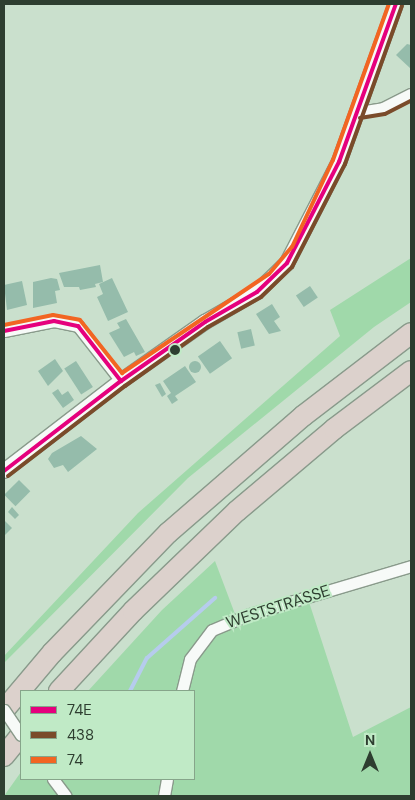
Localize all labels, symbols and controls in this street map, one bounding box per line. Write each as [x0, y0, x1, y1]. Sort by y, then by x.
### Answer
unlabelled marker [170, 345, 180, 355]
street label: WESTSTRASSE [224, 581, 332, 633]
legend [20, 690, 195, 780]
text: 74E [67, 700, 92, 720]
text: 438 [67, 725, 94, 745]
north arrow [345, 730, 395, 780]
text: N [365, 731, 375, 749]
text: 74 [67, 750, 83, 770]

